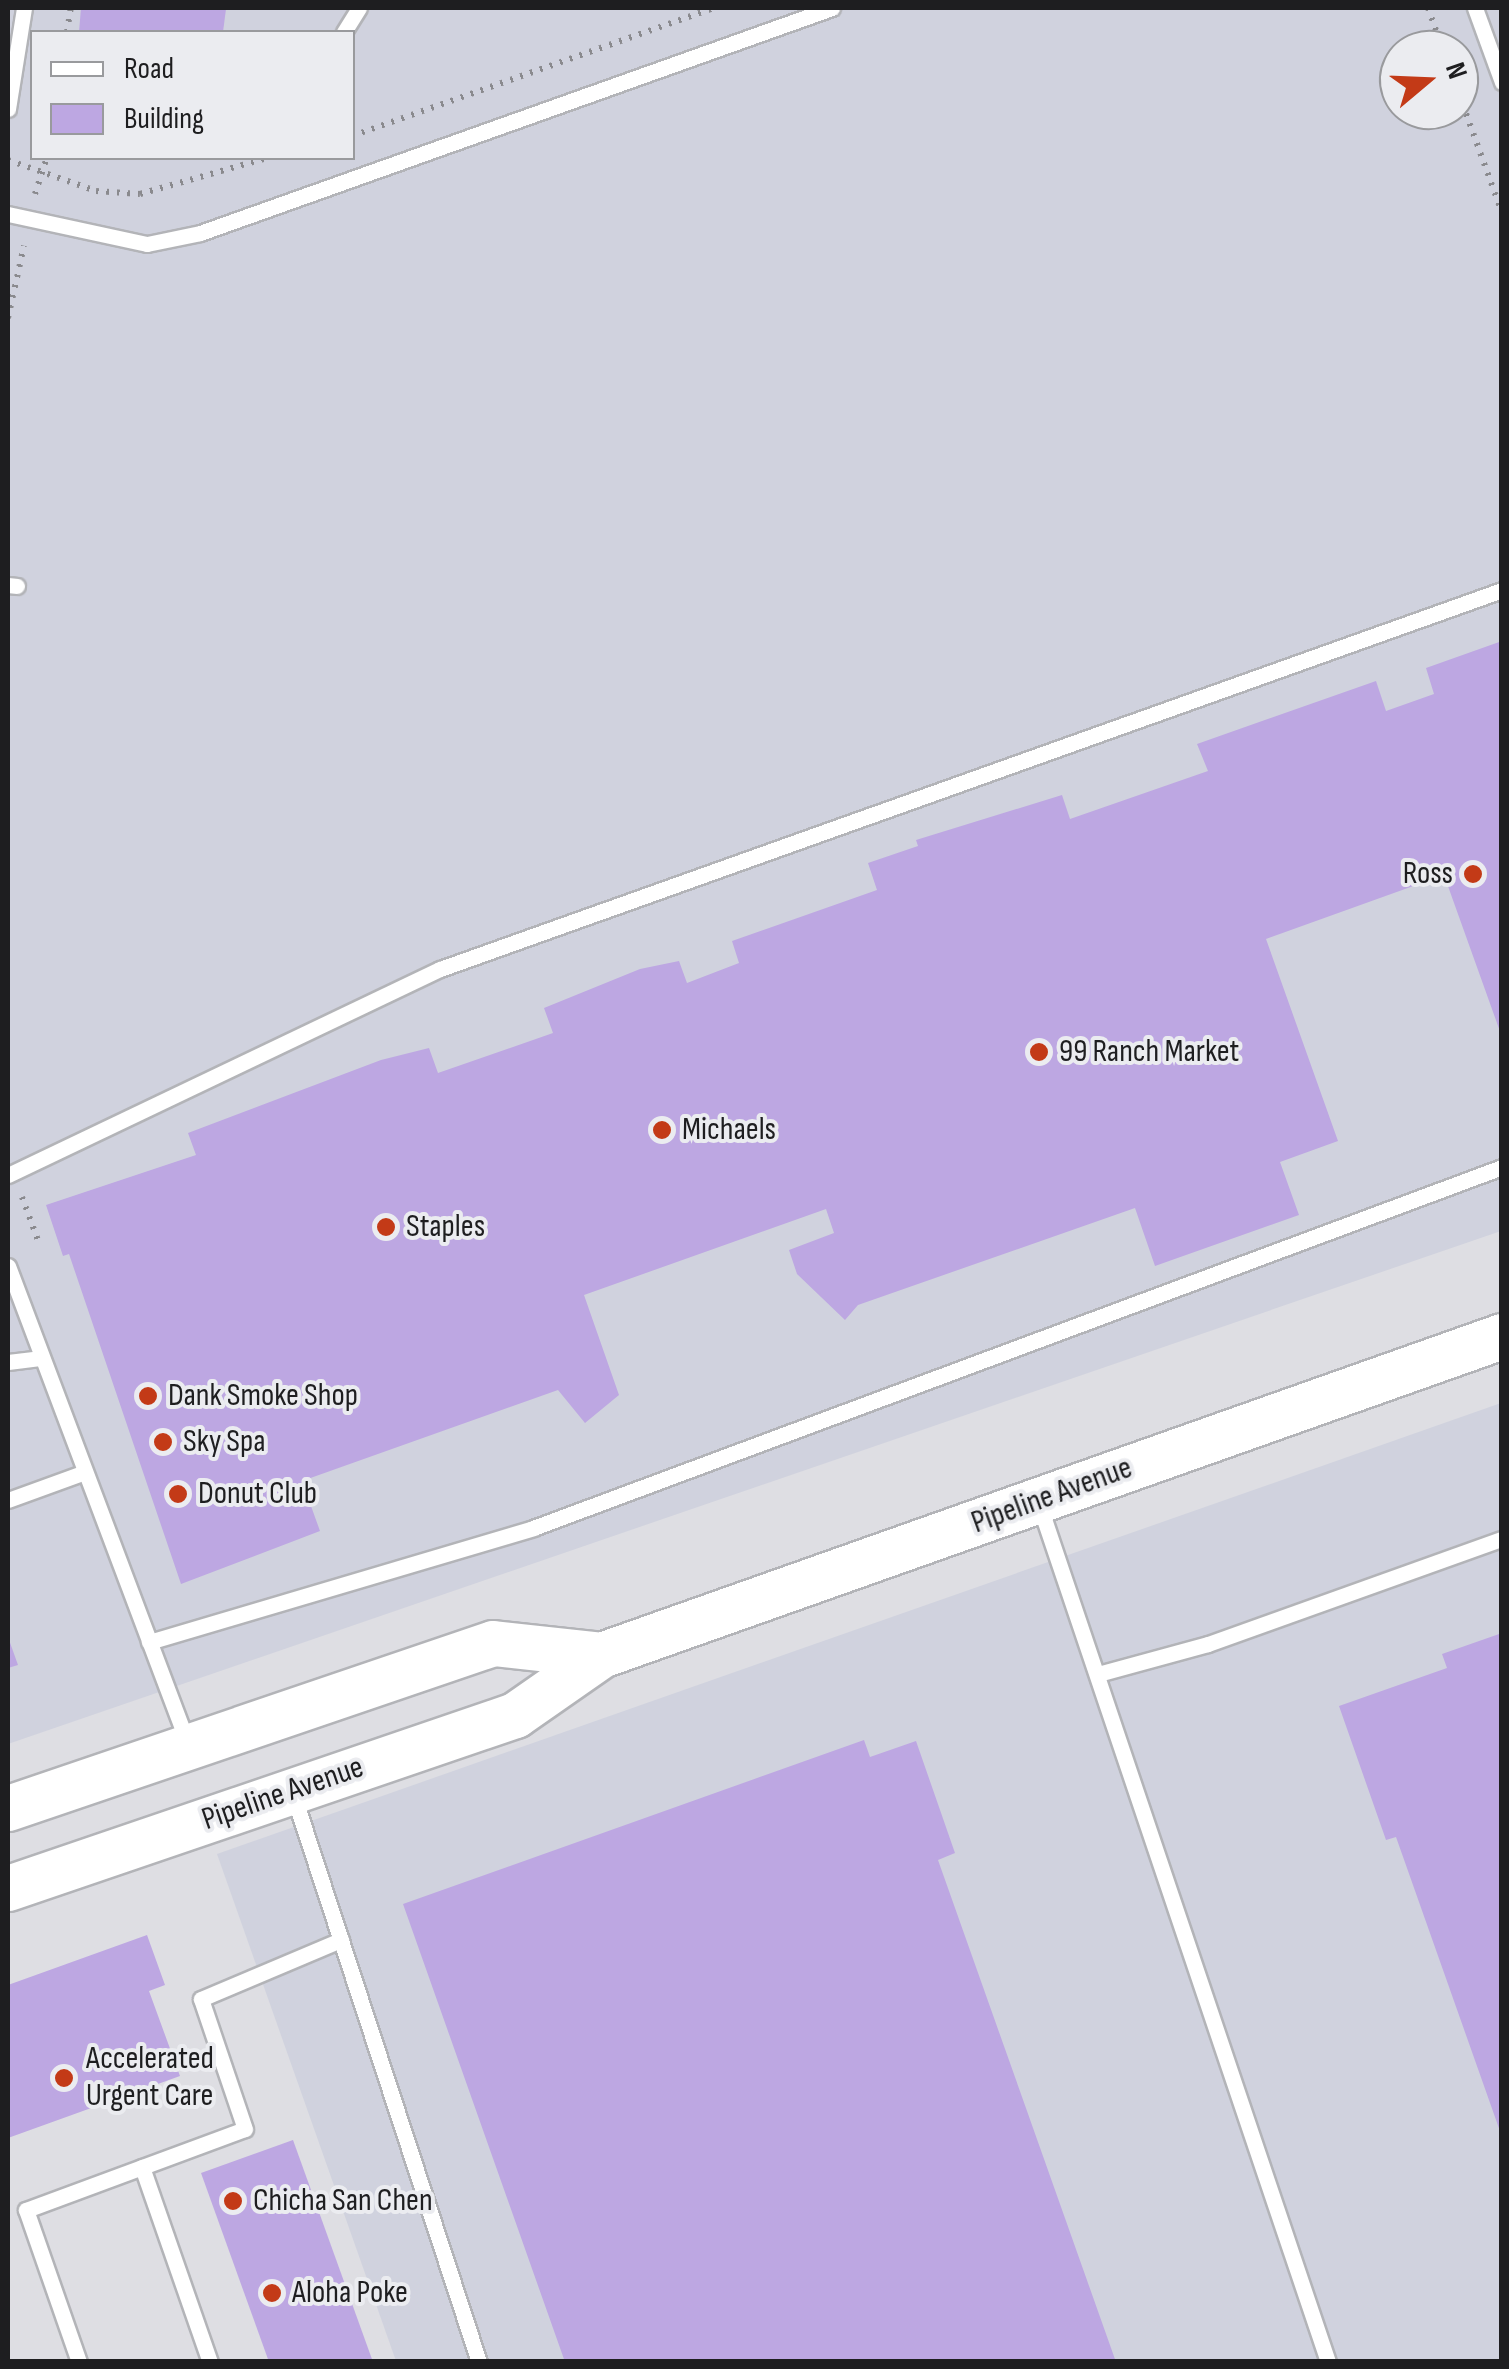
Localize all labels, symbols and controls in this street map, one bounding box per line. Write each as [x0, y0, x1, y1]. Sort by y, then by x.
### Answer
legend [30, 30, 355, 160]
north arrow [1379, 30, 1479, 130]
text: Road [124, 51, 174, 87]
text: N [1438, 58, 1474, 83]
text: Building [124, 101, 204, 137]
place label: Ross [1403, 855, 1453, 893]
marker: Ross [1462, 863, 1484, 885]
place label: 99 Ranch Market [1059, 1033, 1239, 1071]
marker: 99 Ranch Market [1028, 1041, 1050, 1063]
place label: Michaels [682, 1111, 776, 1149]
marker: Michaels [651, 1119, 673, 1141]
place label: Staples [406, 1208, 485, 1246]
marker: Staples [375, 1216, 397, 1238]
place label: Dank Smoke Shop [168, 1377, 358, 1415]
marker: Dank Smoke Shop [137, 1385, 159, 1407]
place label: Sky Spa [183, 1423, 266, 1461]
marker: Sky Spa [152, 1431, 174, 1453]
street label: Pipeline Avenue [966, 1449, 1138, 1543]
place label: Donut Club [198, 1475, 317, 1513]
marker: Donut Club [167, 1483, 189, 1505]
street label: Pipeline Avenue [197, 1748, 369, 1840]
place label: Accelerated Urgent Care [86, 2041, 214, 2116]
marker: Accelerated Urgent Care [51, 2065, 77, 2091]
place label: Chicha San Chen [253, 2182, 433, 2220]
marker: Chicha San Chen [222, 2190, 244, 2212]
place label: Aloha Poke [292, 2274, 408, 2312]
marker: Aloha Poke [261, 2282, 283, 2304]

